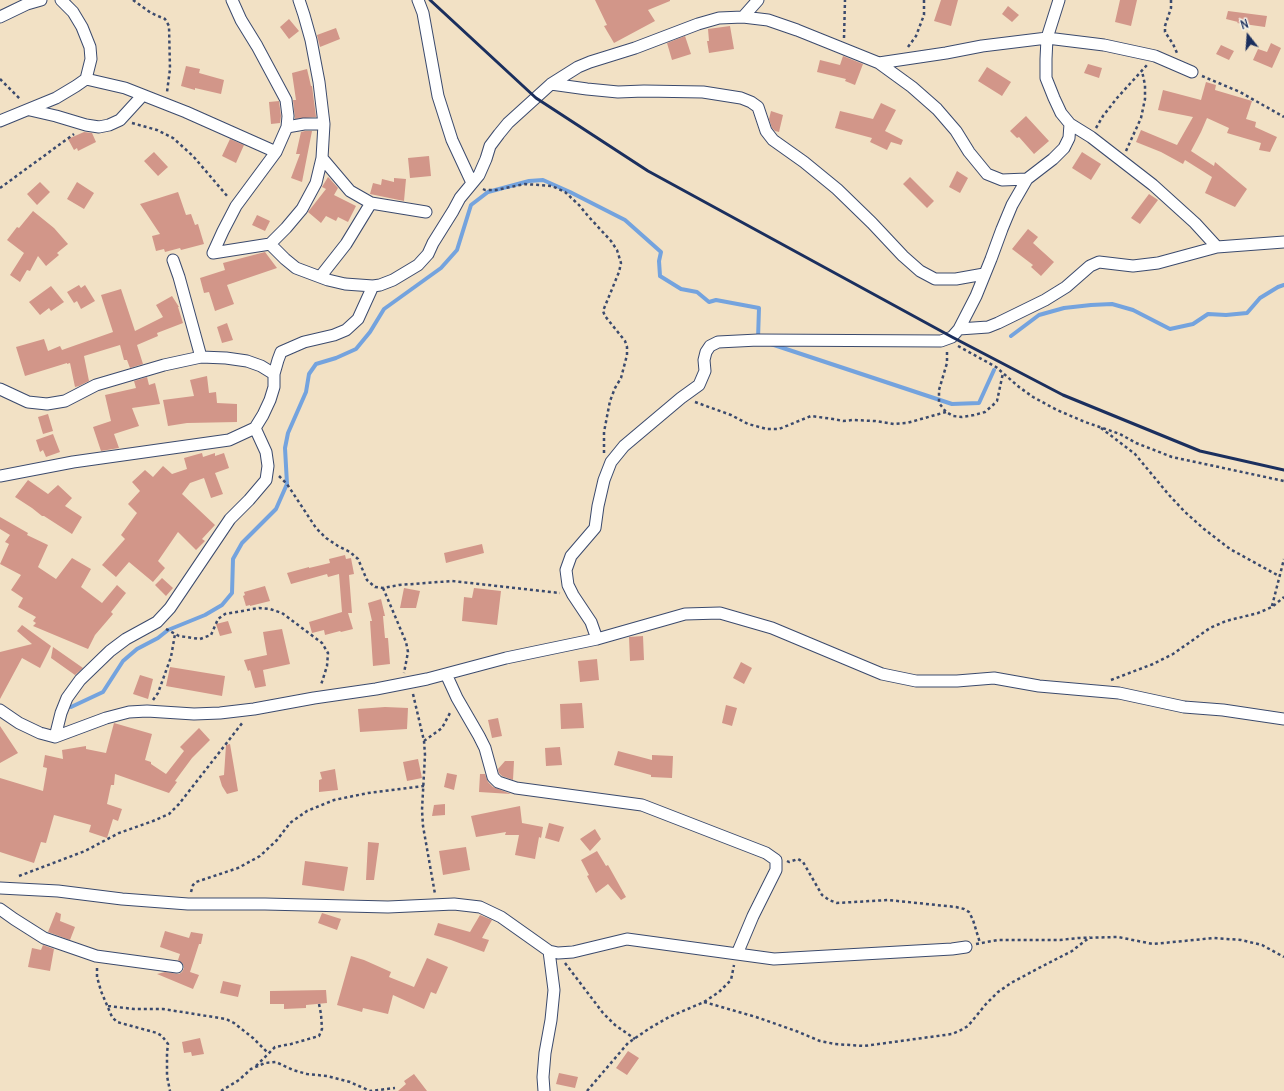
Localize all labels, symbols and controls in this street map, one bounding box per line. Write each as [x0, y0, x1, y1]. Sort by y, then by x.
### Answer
north arrow [1228, 16, 1268, 56]
text: N [1239, 17, 1250, 32]

